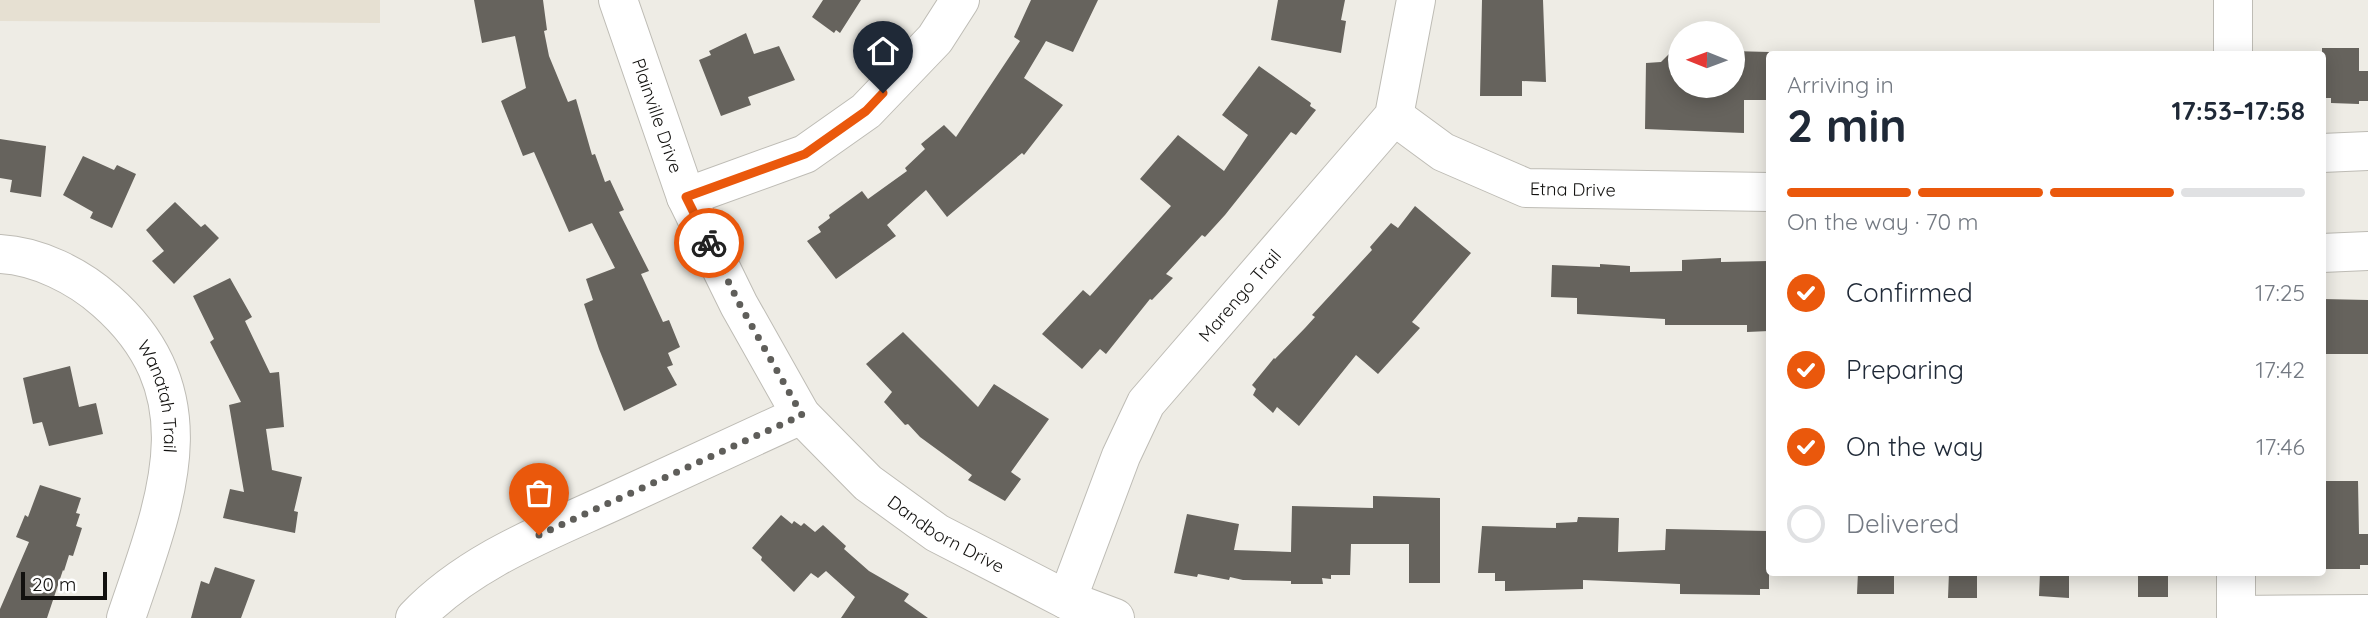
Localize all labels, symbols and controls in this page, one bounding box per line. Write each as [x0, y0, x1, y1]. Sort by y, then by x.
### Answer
pin [853, 21, 913, 93]
north arrow [1668, 21, 1745, 98]
map controls [1668, 21, 1745, 98]
icon: home [864, 32, 902, 70]
street label: Plainville Drive [627, 55, 688, 176]
text: Arriving in [1787, 70, 1894, 99]
text: 17:53–17:58 [2171, 94, 2305, 127]
text: 2 min [1787, 96, 1907, 154]
street label: Etna Drive [1530, 177, 1616, 201]
text: On the way · 70 m [1787, 207, 1979, 236]
courier [674, 208, 744, 278]
icon: bike [690, 224, 728, 262]
street label: Marengo Trail [1193, 244, 1286, 346]
icon: check [1787, 274, 1825, 312]
text: Confirmed [1846, 276, 1973, 309]
text: 17:25 [2255, 278, 2305, 307]
street label: Wanatah Trail [133, 335, 182, 454]
icon: check [1787, 351, 1825, 389]
text: Preparing [1846, 353, 1964, 386]
text: 17:42 [2256, 355, 2305, 384]
icon: check [1787, 428, 1825, 466]
text: On the way [1846, 430, 1984, 463]
text: 17:46 [2256, 432, 2305, 461]
pin [509, 463, 569, 535]
icon: bag [520, 474, 558, 512]
street label: Dandborn Drive [883, 490, 1009, 577]
text: Delivered [1846, 507, 1959, 540]
scale bar [21, 569, 107, 601]
text: 20 m [32, 572, 76, 596]

